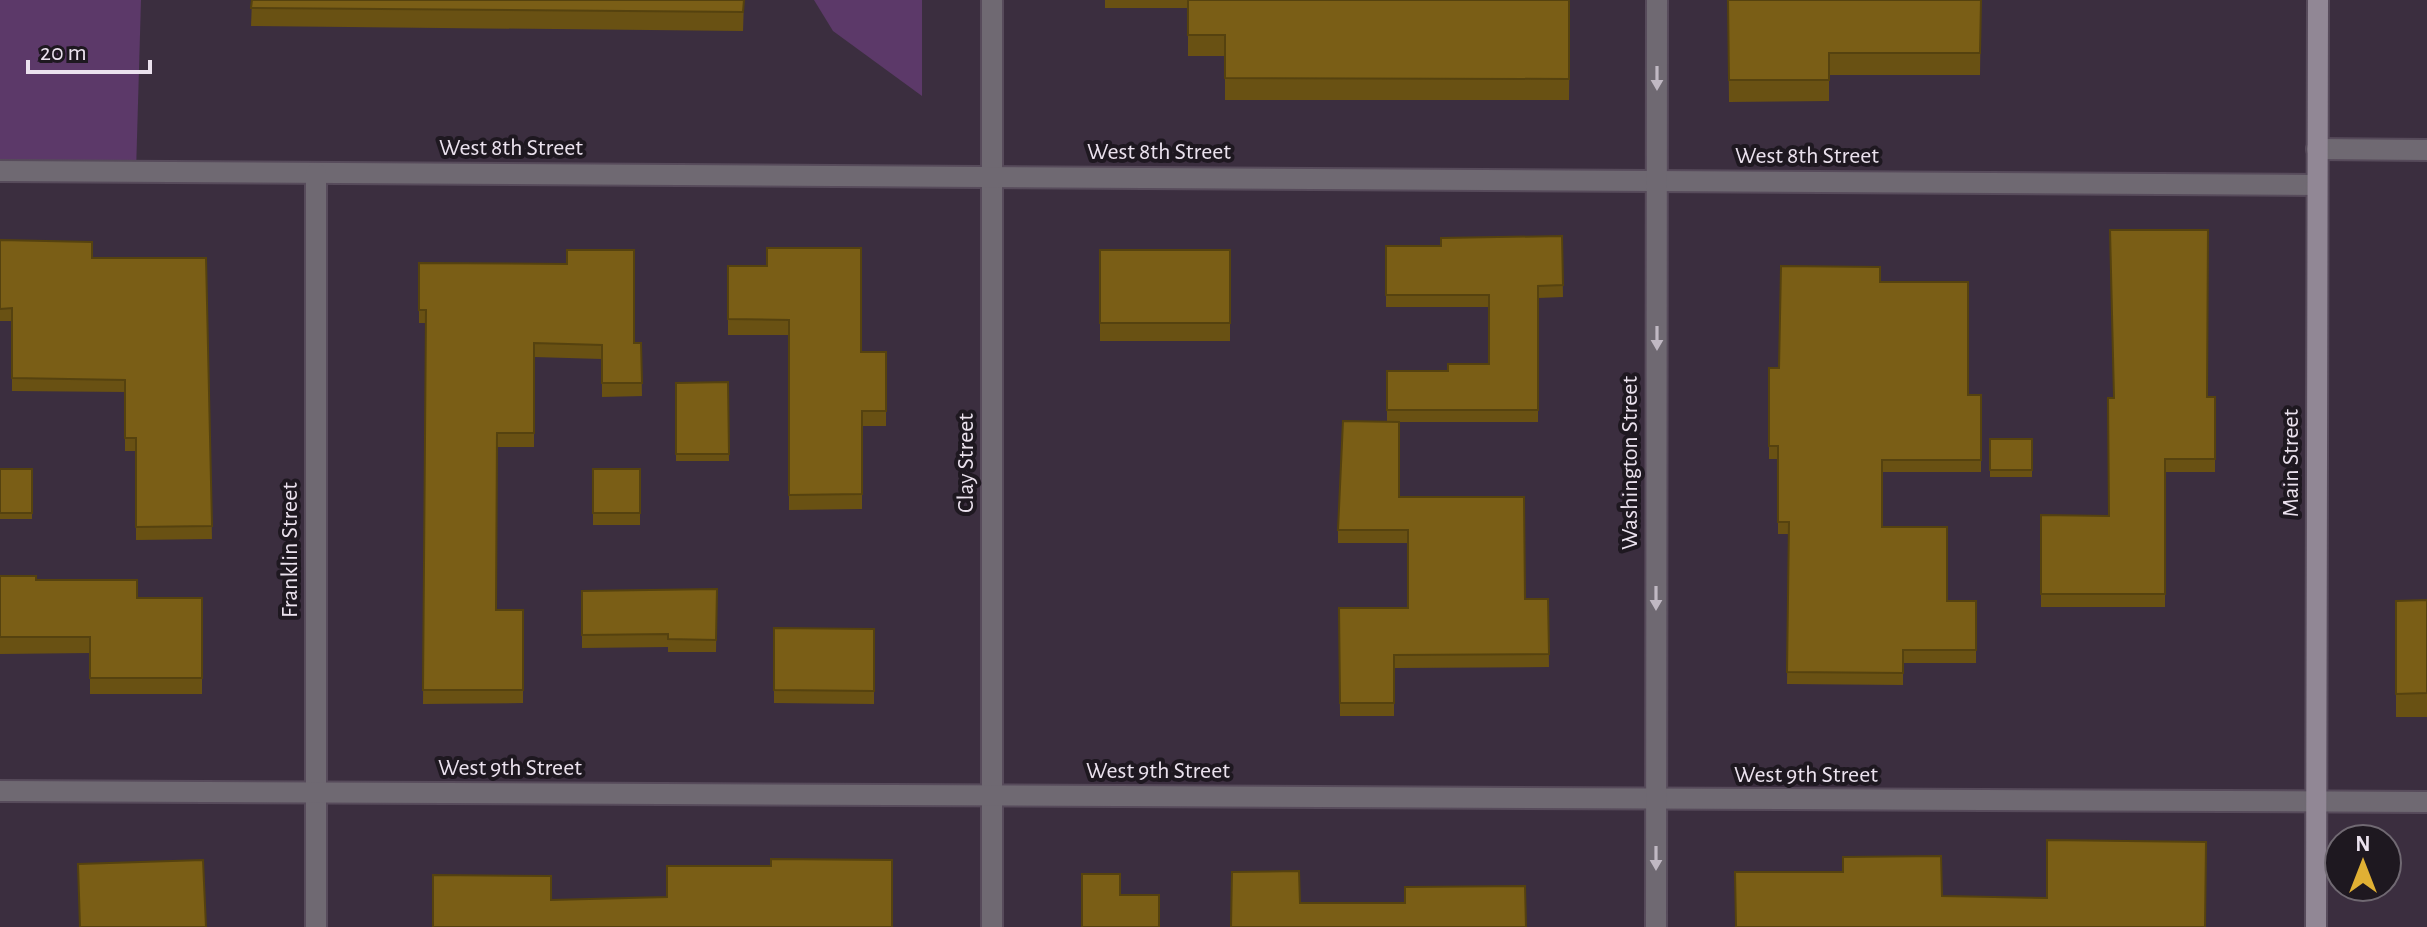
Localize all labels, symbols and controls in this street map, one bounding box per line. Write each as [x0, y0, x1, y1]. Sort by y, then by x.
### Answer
scale bar [28, 24, 150, 74]
text: 20 m [40, 41, 87, 65]
one-way arrow [1651, 66, 1663, 91]
street label: West 8th Street [439, 136, 583, 160]
street label: West 8th Street [1087, 140, 1231, 164]
street label: West 8th Street [1735, 144, 1879, 168]
one-way arrow [1651, 326, 1663, 351]
street label: Washington Street [1618, 376, 1642, 550]
street label: Main Street [2279, 408, 2303, 517]
street label: Clay Street [954, 413, 978, 513]
street label: Franklin Street [278, 482, 302, 618]
one-way arrow [1650, 586, 1662, 611]
street label: West 9th Street [438, 756, 582, 780]
street label: West 9th Street [1086, 759, 1230, 783]
street label: West 9th Street [1734, 763, 1878, 787]
north arrow [2323, 823, 2403, 903]
text: N [2355, 833, 2371, 855]
one-way arrow [1650, 846, 1662, 871]

